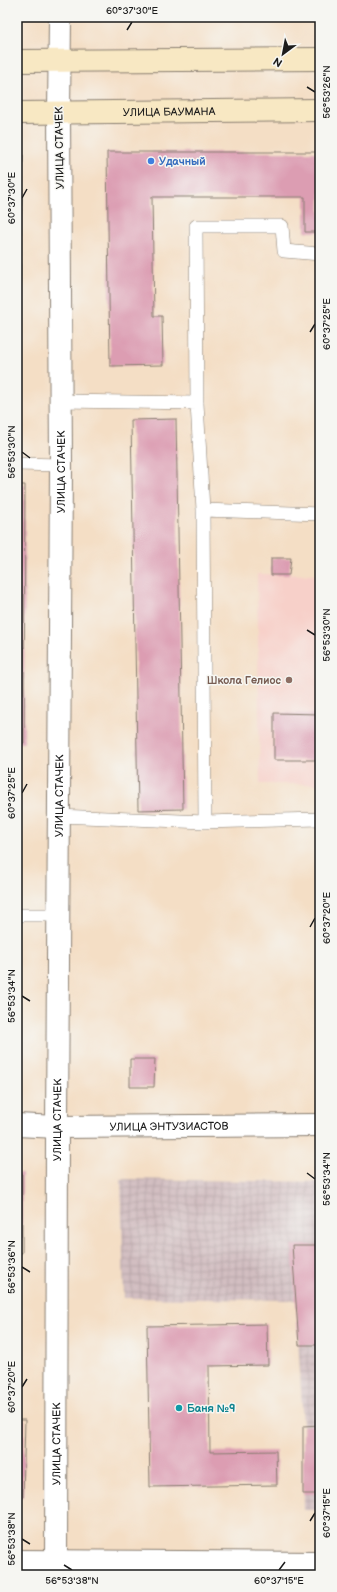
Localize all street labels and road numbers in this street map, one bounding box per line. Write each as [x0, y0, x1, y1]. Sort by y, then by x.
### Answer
street label: УЛИЦА БАУМАНА [123, 105, 216, 119]
street label: УЛИЦА СТАЧЕК [52, 106, 67, 189]
street label: УЛИЦА СТАЧЕК [55, 430, 68, 513]
street label: УЛИЦА СТАЧЕК [53, 754, 66, 837]
street label: УЛИЦА СТАЧЕК [51, 1078, 64, 1161]
street label: УЛИЦА ЭНТУЗИАСТОВ [109, 1120, 229, 1134]
street label: УЛИЦА СТАЧЕК [50, 1402, 63, 1485]

